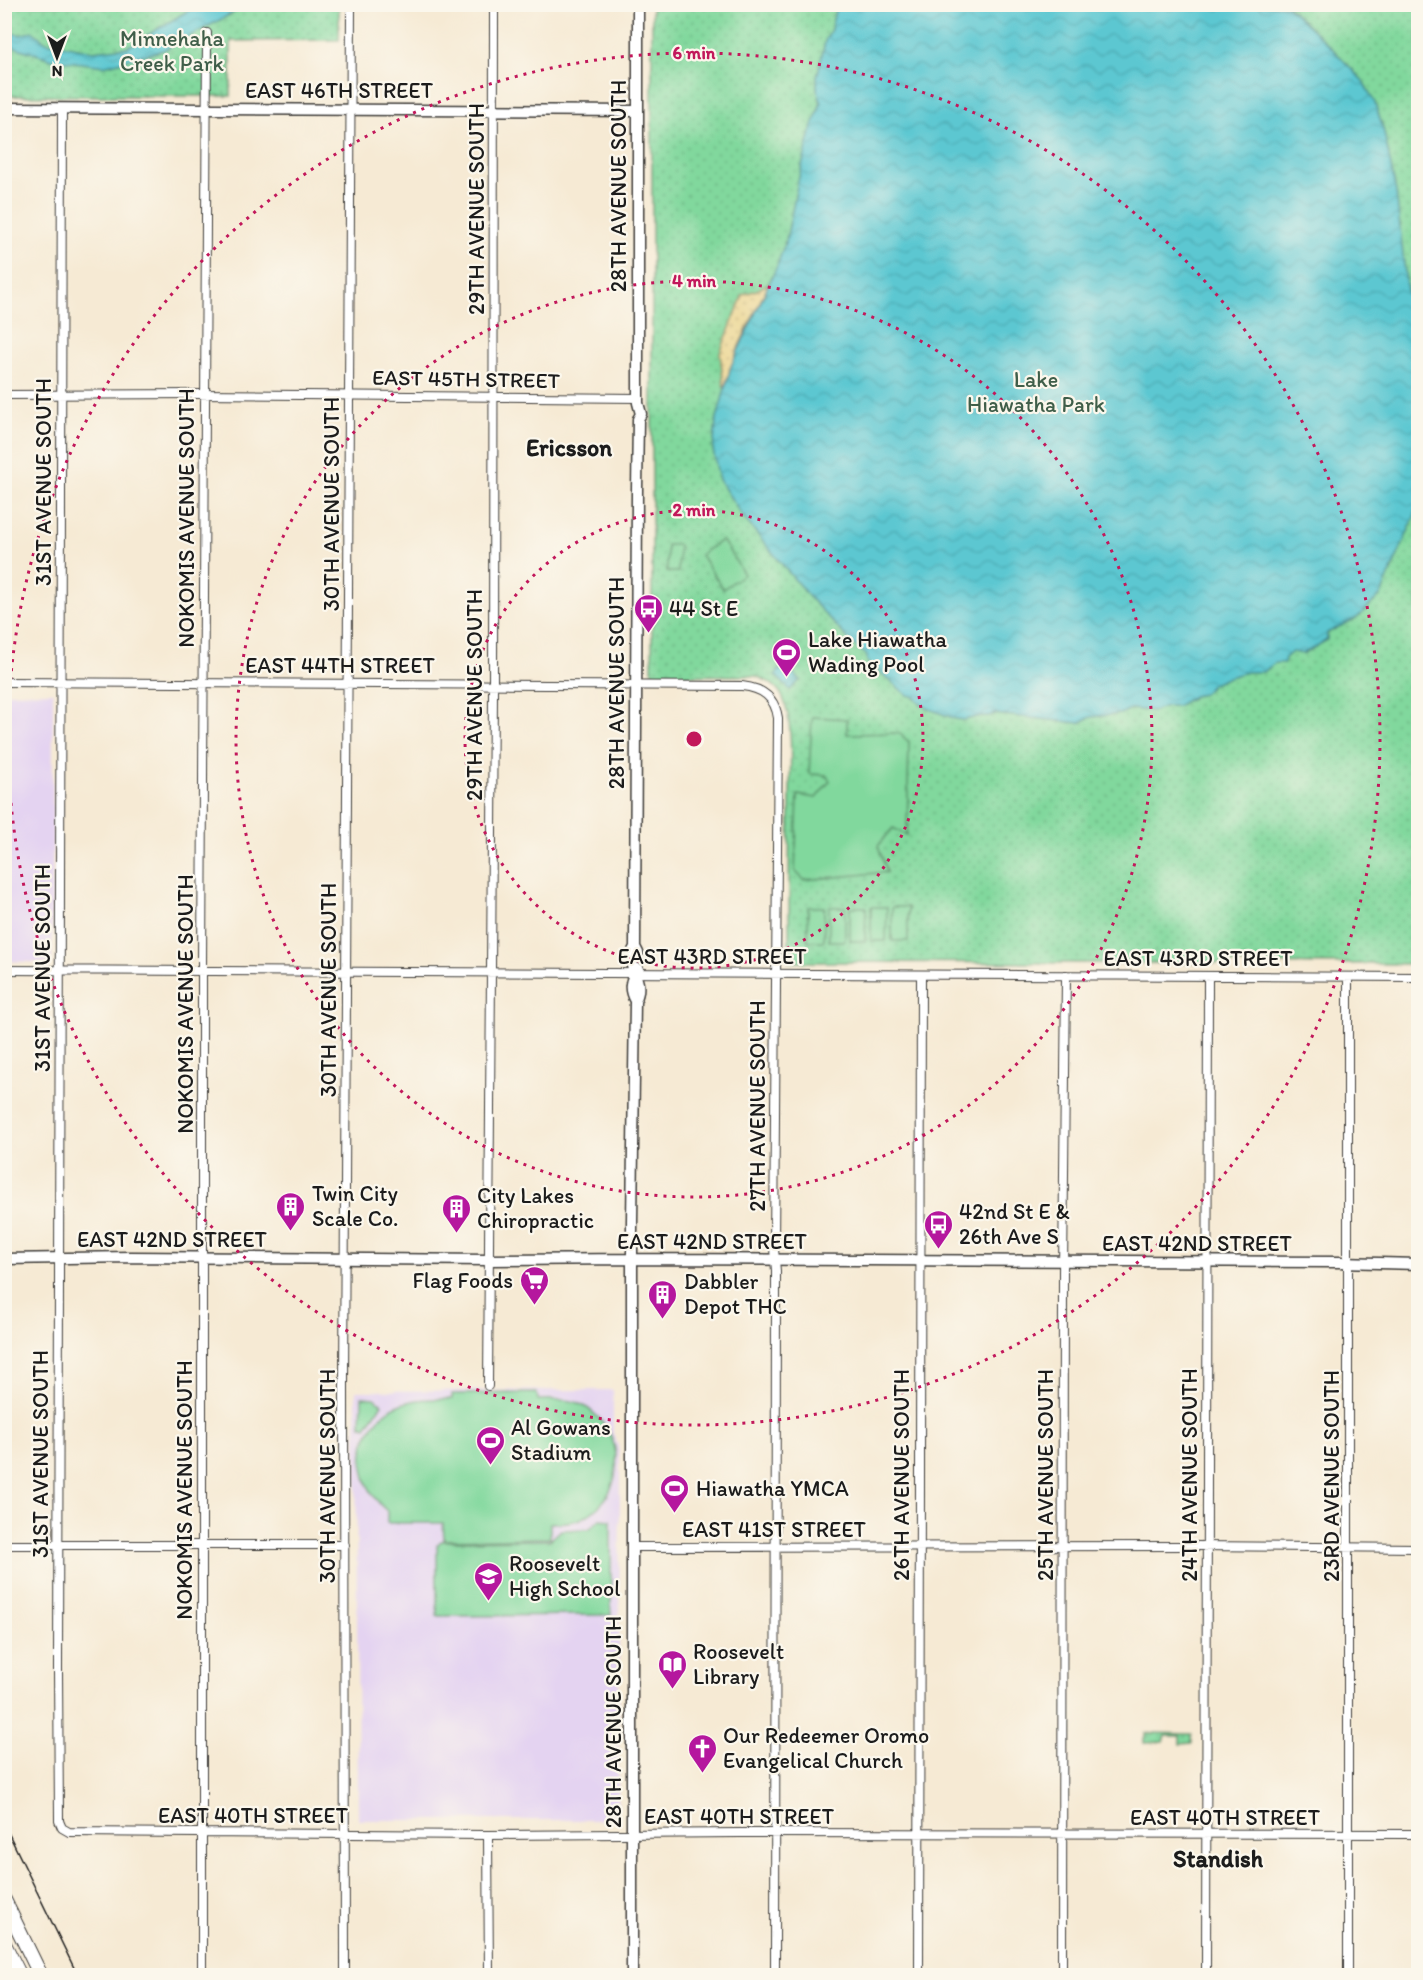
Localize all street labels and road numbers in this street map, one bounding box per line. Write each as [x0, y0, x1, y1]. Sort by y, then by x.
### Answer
street label: EAST 46TH STREET [245, 77, 434, 104]
street label: 28TH AVENUE SOUTH [605, 80, 632, 292]
street label: 29TH AVENUE SOUTH [463, 103, 490, 315]
street label: EAST 45TH STREET [372, 364, 561, 394]
street label: 31ST AVENUE SOUTH [30, 378, 57, 586]
street label: NOKOMIS AVENUE SOUTH [173, 388, 200, 648]
street label: 30TH AVENUE SOUTH [318, 397, 345, 611]
street label: 28TH AVENUE SOUTH [603, 577, 630, 789]
street label: 29TH AVENUE SOUTH [461, 589, 488, 801]
street label: EAST 44TH STREET [245, 652, 435, 679]
street label: 31ST AVENUE SOUTH [29, 864, 56, 1072]
street label: NOKOMIS AVENUE SOUTH [172, 874, 199, 1134]
street label: 30TH AVENUE SOUTH [315, 883, 342, 1097]
street label: EAST 43RD STREET [618, 943, 807, 970]
street label: EAST 43RD STREET [1104, 945, 1293, 972]
street label: 27TH AVENUE SOUTH [744, 1000, 771, 1212]
street label: EAST 42ND STREET [77, 1226, 268, 1253]
street label: EAST 42ND STREET [617, 1228, 808, 1255]
street label: EAST 42ND STREET [1102, 1230, 1293, 1257]
street label: 31ST AVENUE SOUTH [27, 1350, 54, 1558]
street label: NOKOMIS AVENUE SOUTH [171, 1360, 198, 1620]
street label: 24TH AVENUE SOUTH [1176, 1368, 1203, 1582]
street label: 30TH AVENUE SOUTH [314, 1369, 341, 1583]
street label: 26TH AVENUE SOUTH [888, 1369, 915, 1581]
street label: 25TH AVENUE SOUTH [1032, 1369, 1059, 1581]
street label: 23RD AVENUE SOUTH [1318, 1370, 1345, 1582]
street label: EAST 41ST STREET [682, 1516, 867, 1543]
street label: 28TH AVENUE SOUTH [600, 1616, 627, 1828]
street label: EAST 40TH STREET [158, 1802, 349, 1829]
street label: EAST 40TH STREET [644, 1803, 835, 1830]
street label: EAST 40TH STREET [1130, 1804, 1321, 1831]

